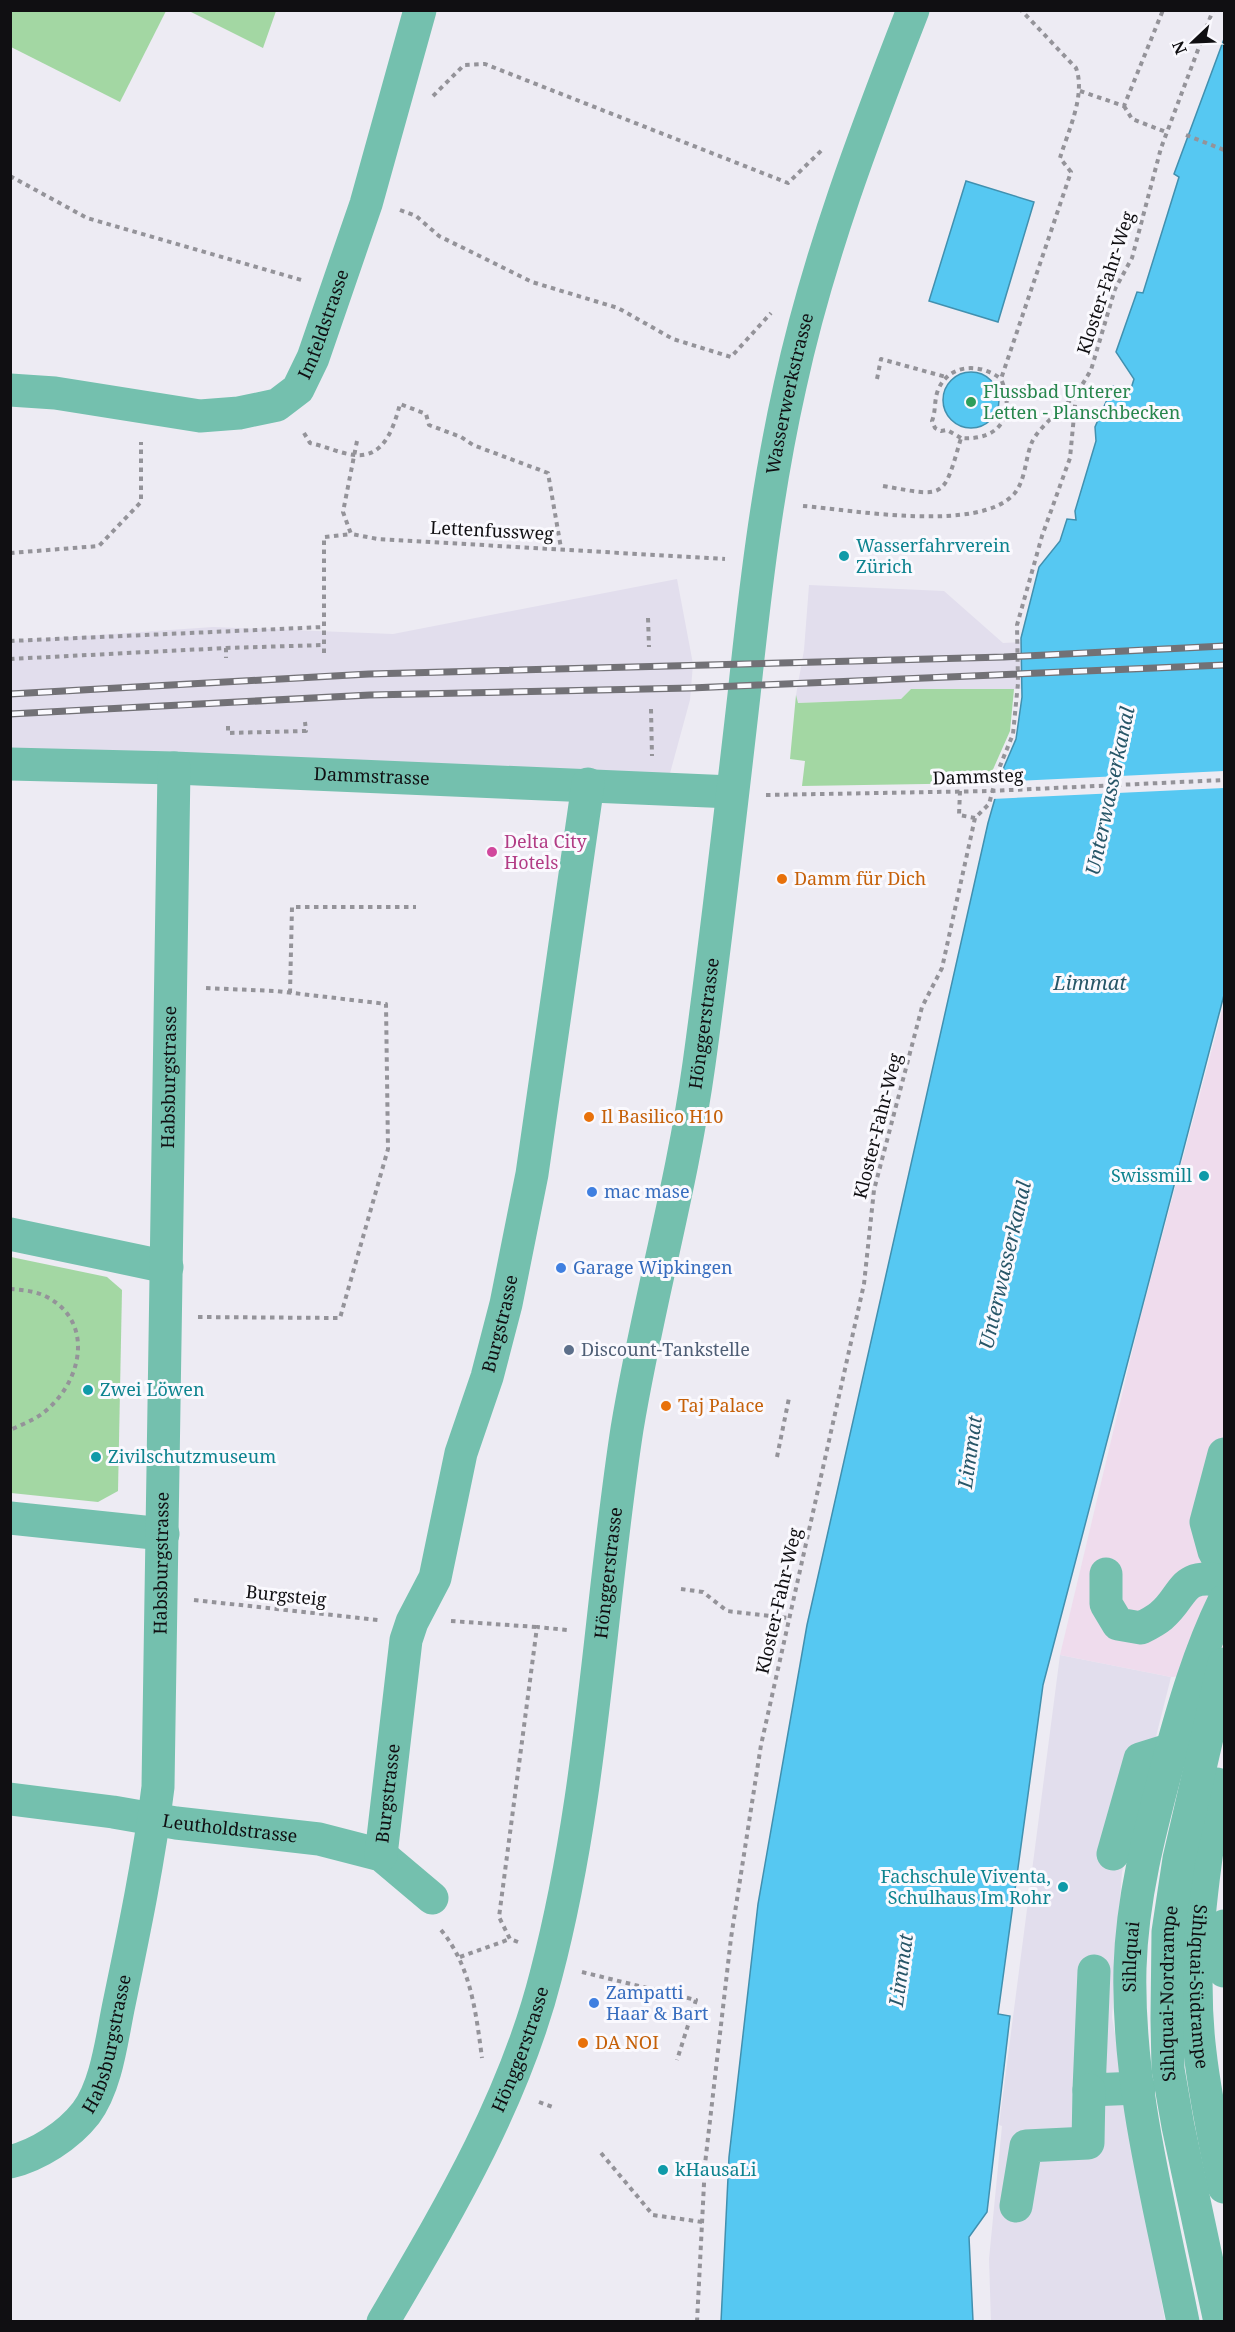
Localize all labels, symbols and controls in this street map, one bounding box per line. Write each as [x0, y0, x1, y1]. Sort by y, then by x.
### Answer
north arrow [1163, 12, 1223, 72]
text: N [1166, 37, 1192, 58]
street label: Kloster-Fahr-Weg [1071, 208, 1140, 357]
street label: Imfeldstrasse [292, 266, 354, 383]
street label: Wasserwerkstrasse [760, 310, 818, 476]
place label: Flussbad Unterer Letten - Planschbecken [983, 379, 1181, 424]
marker: Flussbad Unterer Letten - Planschbecken [964, 395, 978, 409]
street label: Lettenfussweg [430, 515, 555, 545]
place label: Wasserfahrverein Zürich [856, 533, 1011, 578]
marker: Wasserfahrverein Zürich [837, 549, 851, 563]
water label: Unterwasserkanal [1078, 704, 1141, 878]
street label: Dammstrasse [313, 761, 430, 790]
street label: Dammsteg [932, 762, 1024, 790]
place label: Delta City Hotels [504, 829, 588, 874]
marker: Delta City Hotels [485, 845, 499, 859]
place label: Damm für Dich [794, 866, 926, 890]
marker: Damm für Dich [775, 872, 789, 886]
street label: Hönggerstrasse [682, 956, 724, 1091]
water label: Limmat [1052, 969, 1127, 996]
street label: Habsburgstrasse [155, 1006, 181, 1149]
street label: Kloster-Fahr-Weg [847, 1050, 907, 1201]
place label: Il Basilico H10 [601, 1104, 723, 1128]
marker: Il Basilico H10 [582, 1110, 596, 1124]
place label: Swissmill [1111, 1163, 1192, 1187]
marker: Swissmill [1197, 1169, 1211, 1183]
water label: Unterwasserkanal [972, 1178, 1037, 1351]
place label: mac mase [604, 1179, 690, 1203]
marker: mac mase [585, 1185, 599, 1199]
place label: Garage Wipkingen [573, 1255, 733, 1279]
marker: Garage Wipkingen [554, 1261, 568, 1275]
street label: Burgstrasse [476, 1273, 523, 1375]
place label: Discount-Tankstelle [581, 1337, 750, 1361]
marker: Discount-Tankstelle [562, 1343, 576, 1357]
place label: Zwei Löwen [100, 1377, 205, 1401]
marker: Zwei Löwen [81, 1383, 95, 1397]
place label: Taj Palace [678, 1393, 764, 1417]
marker: Taj Palace [659, 1399, 673, 1413]
water label: Limmat [951, 1413, 988, 1491]
place label: Zivilschutzmuseum [108, 1444, 276, 1468]
marker: Zivilschutzmuseum [89, 1450, 103, 1464]
street label: Habsburgstrasse [147, 1492, 174, 1635]
street label: Hönggerstrasse [588, 1506, 627, 1640]
street label: Kloster-Fahr-Weg [750, 1525, 807, 1676]
street label: Burgsteig [245, 1579, 328, 1611]
street label: Burgstrasse [369, 1742, 405, 1844]
street label: Leutholdstrasse [161, 1808, 299, 1848]
place label: Fachschule Viventa, Schulhaus Im Rohr [880, 1864, 1052, 1909]
marker: Fachschule Viventa, Schulhaus Im Rohr [1056, 1880, 1070, 1894]
street label: Sihlquai-Südrampe [1185, 1903, 1215, 2070]
street label: Sihlquai-Nordrampe [1154, 1904, 1183, 2084]
street label: Sihlquai [1117, 1920, 1144, 1992]
water label: Limmat [882, 1931, 919, 2009]
street label: Habsburgstrasse [76, 1972, 136, 2118]
place label: Zampatti Haar & Bart [606, 1980, 708, 2025]
street label: Hönggerstrasse [485, 1984, 553, 2116]
marker: Zampatti Haar & Bart [587, 1996, 601, 2010]
place label: DA NOI [595, 2030, 659, 2054]
marker: DA NOI [576, 2036, 590, 2050]
place label: kHausaLi [675, 2157, 757, 2181]
marker: kHausaLi [656, 2163, 670, 2177]

